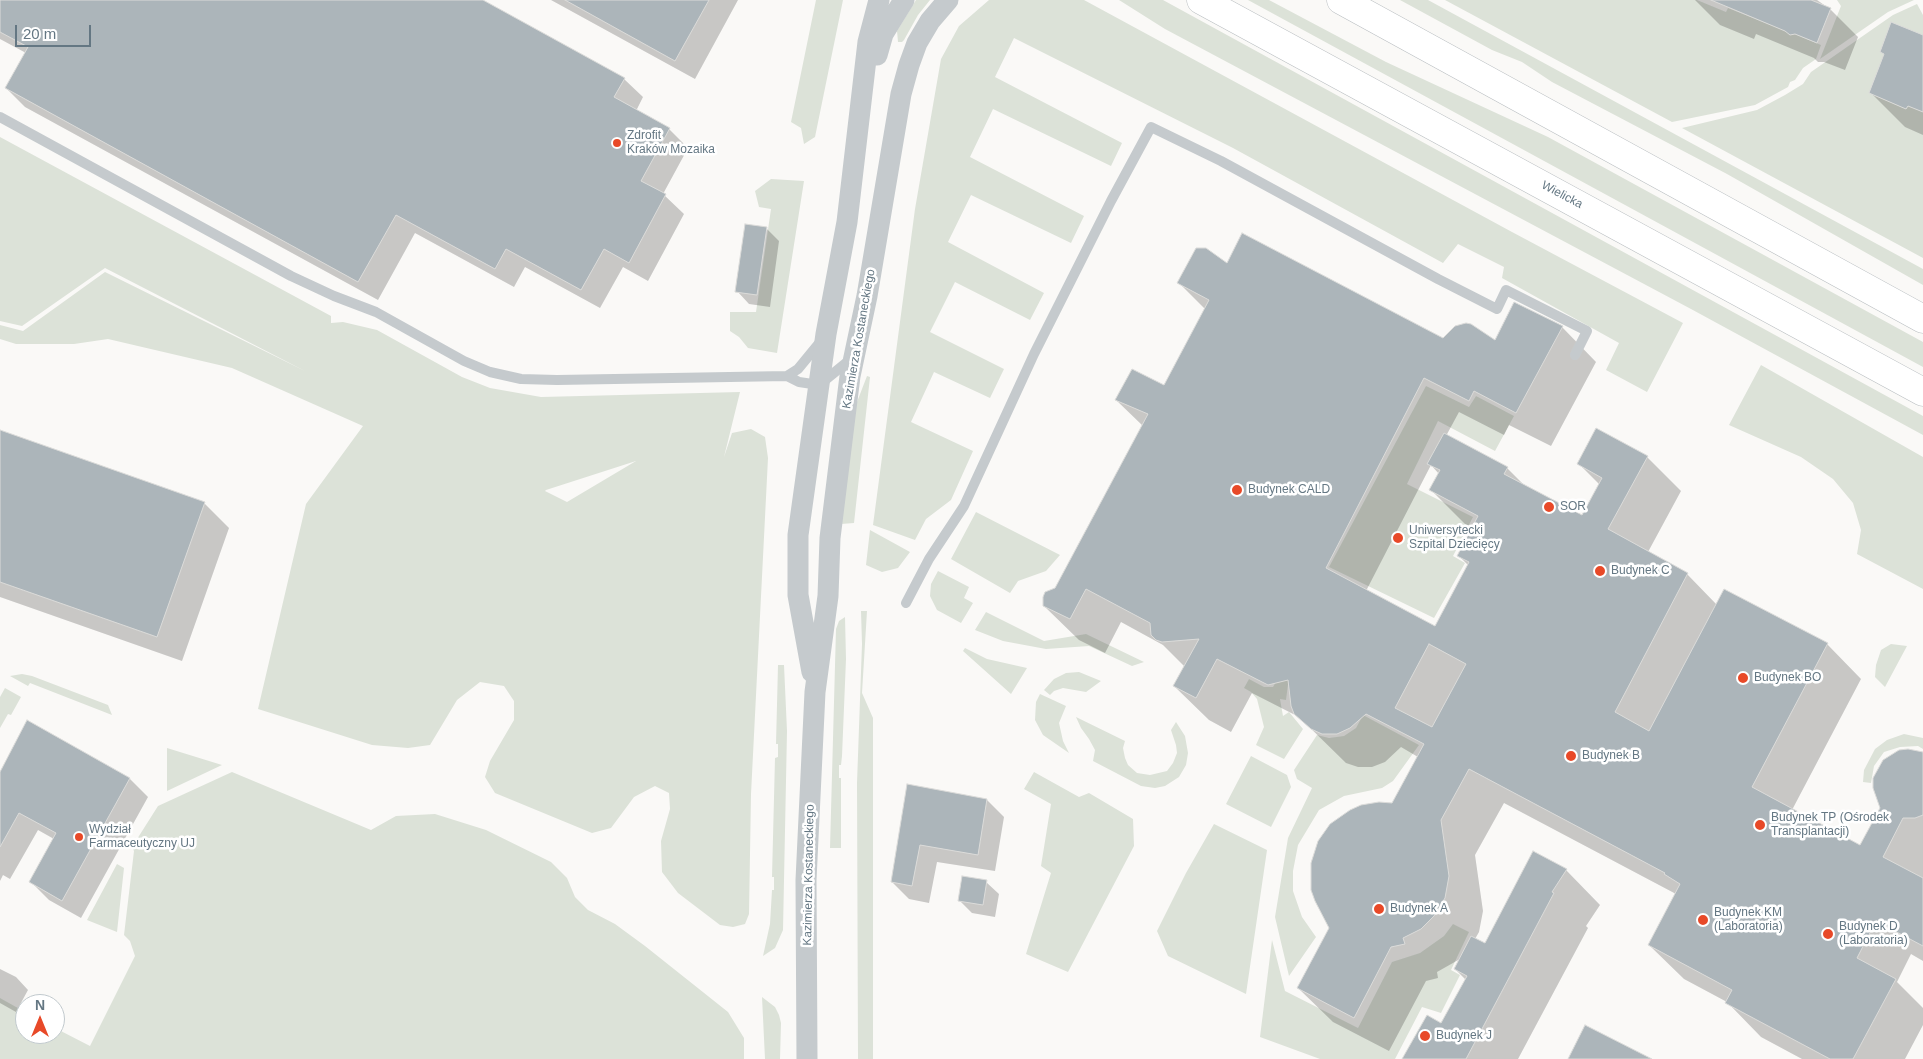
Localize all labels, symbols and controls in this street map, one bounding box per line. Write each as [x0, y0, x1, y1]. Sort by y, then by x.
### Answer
scale bar [18, 15, 94, 47]
text: 20 m [23, 25, 56, 42]
place label: Zdrofit Kraków Mozaika [627, 129, 715, 157]
marker: Zdrofit Kraków Mozaika [611, 137, 623, 149]
street label: Wielicka [1539, 178, 1585, 212]
street label: Kazimierza Kostaneckiego [840, 268, 878, 410]
marker: Budynek CALD [1230, 483, 1244, 497]
place label: Budynek CALD [1248, 483, 1330, 497]
marker: SOR [1542, 500, 1556, 514]
place label: SOR [1560, 500, 1586, 514]
place label: Uniwersytecki Szpital Dziecięcy [1409, 524, 1500, 552]
marker: Uniwersytecki Szpital Dziecięcy [1391, 531, 1405, 545]
marker: Budynek C [1593, 564, 1607, 578]
place label: Budynek C [1611, 564, 1670, 578]
marker: Budynek BO [1736, 671, 1750, 685]
place label: Budynek BO [1754, 671, 1821, 685]
marker: Budynek B [1564, 749, 1578, 763]
place label: Budynek B [1582, 749, 1640, 763]
street label: Kazimierza Kostaneckiego [801, 804, 817, 946]
place label: Budynek TP (Ośrodek Transplantacji) [1771, 811, 1889, 839]
marker: Budynek TP (Ośrodek Transplantacji) [1753, 818, 1767, 832]
place label: Wydział Farmaceutyczny UJ [89, 823, 195, 851]
marker: Wydział Farmaceutyczny UJ [73, 831, 85, 843]
marker: Budynek A [1372, 902, 1386, 916]
place label: Budynek A [1390, 902, 1448, 916]
place label: Budynek KM (Laboratoria) [1714, 906, 1783, 934]
marker: Budynek KM (Laboratoria) [1696, 913, 1710, 927]
place label: Budynek D (Laboratoria) [1839, 920, 1908, 948]
marker: Budynek D (Laboratoria) [1821, 927, 1835, 941]
north arrow [15, 994, 65, 1044]
text: N [35, 997, 45, 1013]
marker: Budynek J [1418, 1029, 1432, 1043]
place label: Budynek J [1436, 1029, 1492, 1043]

